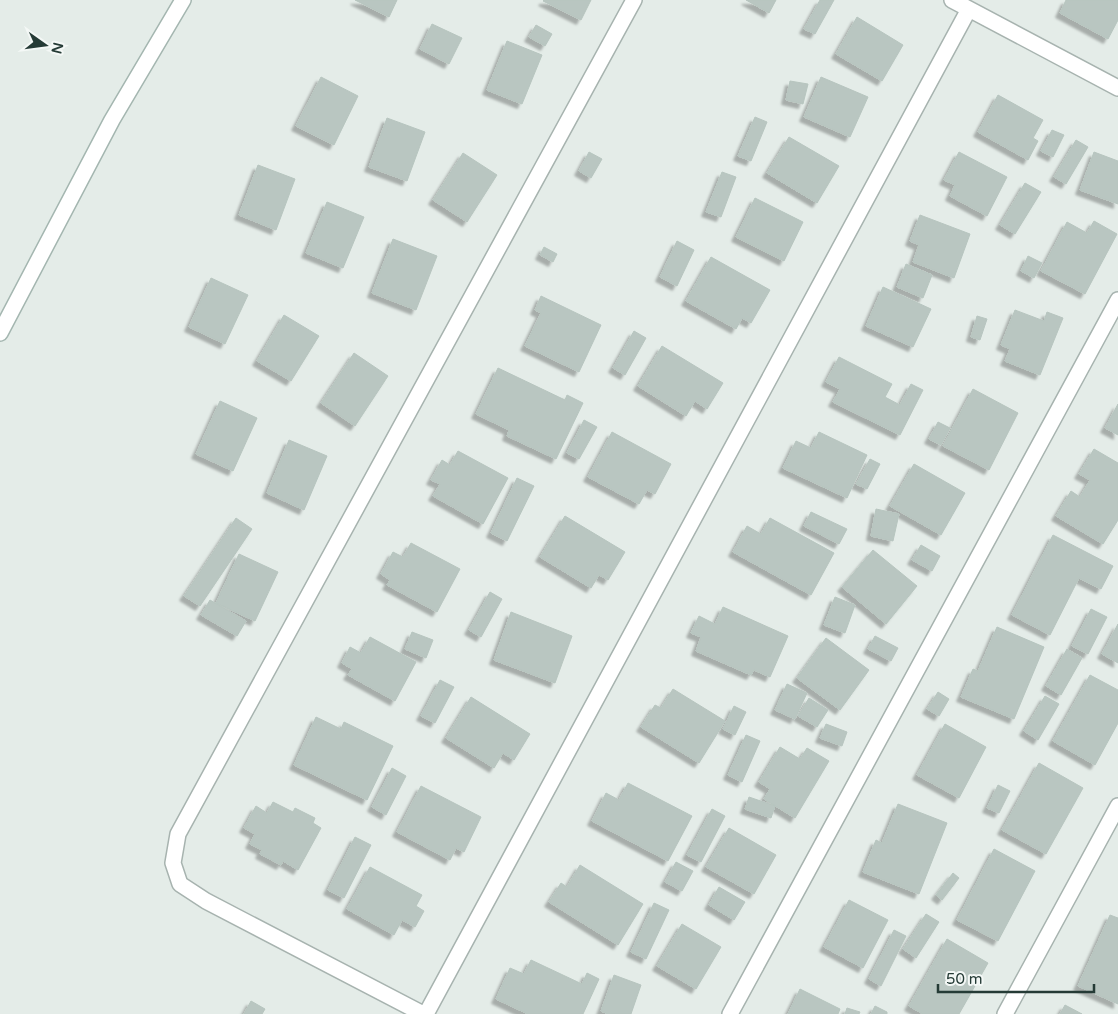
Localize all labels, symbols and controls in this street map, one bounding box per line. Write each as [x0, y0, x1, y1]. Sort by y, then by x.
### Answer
north arrow [20, 20, 70, 70]
text: N [48, 41, 67, 56]
scale bar [938, 962, 1094, 994]
text: 50 m [946, 970, 983, 988]

